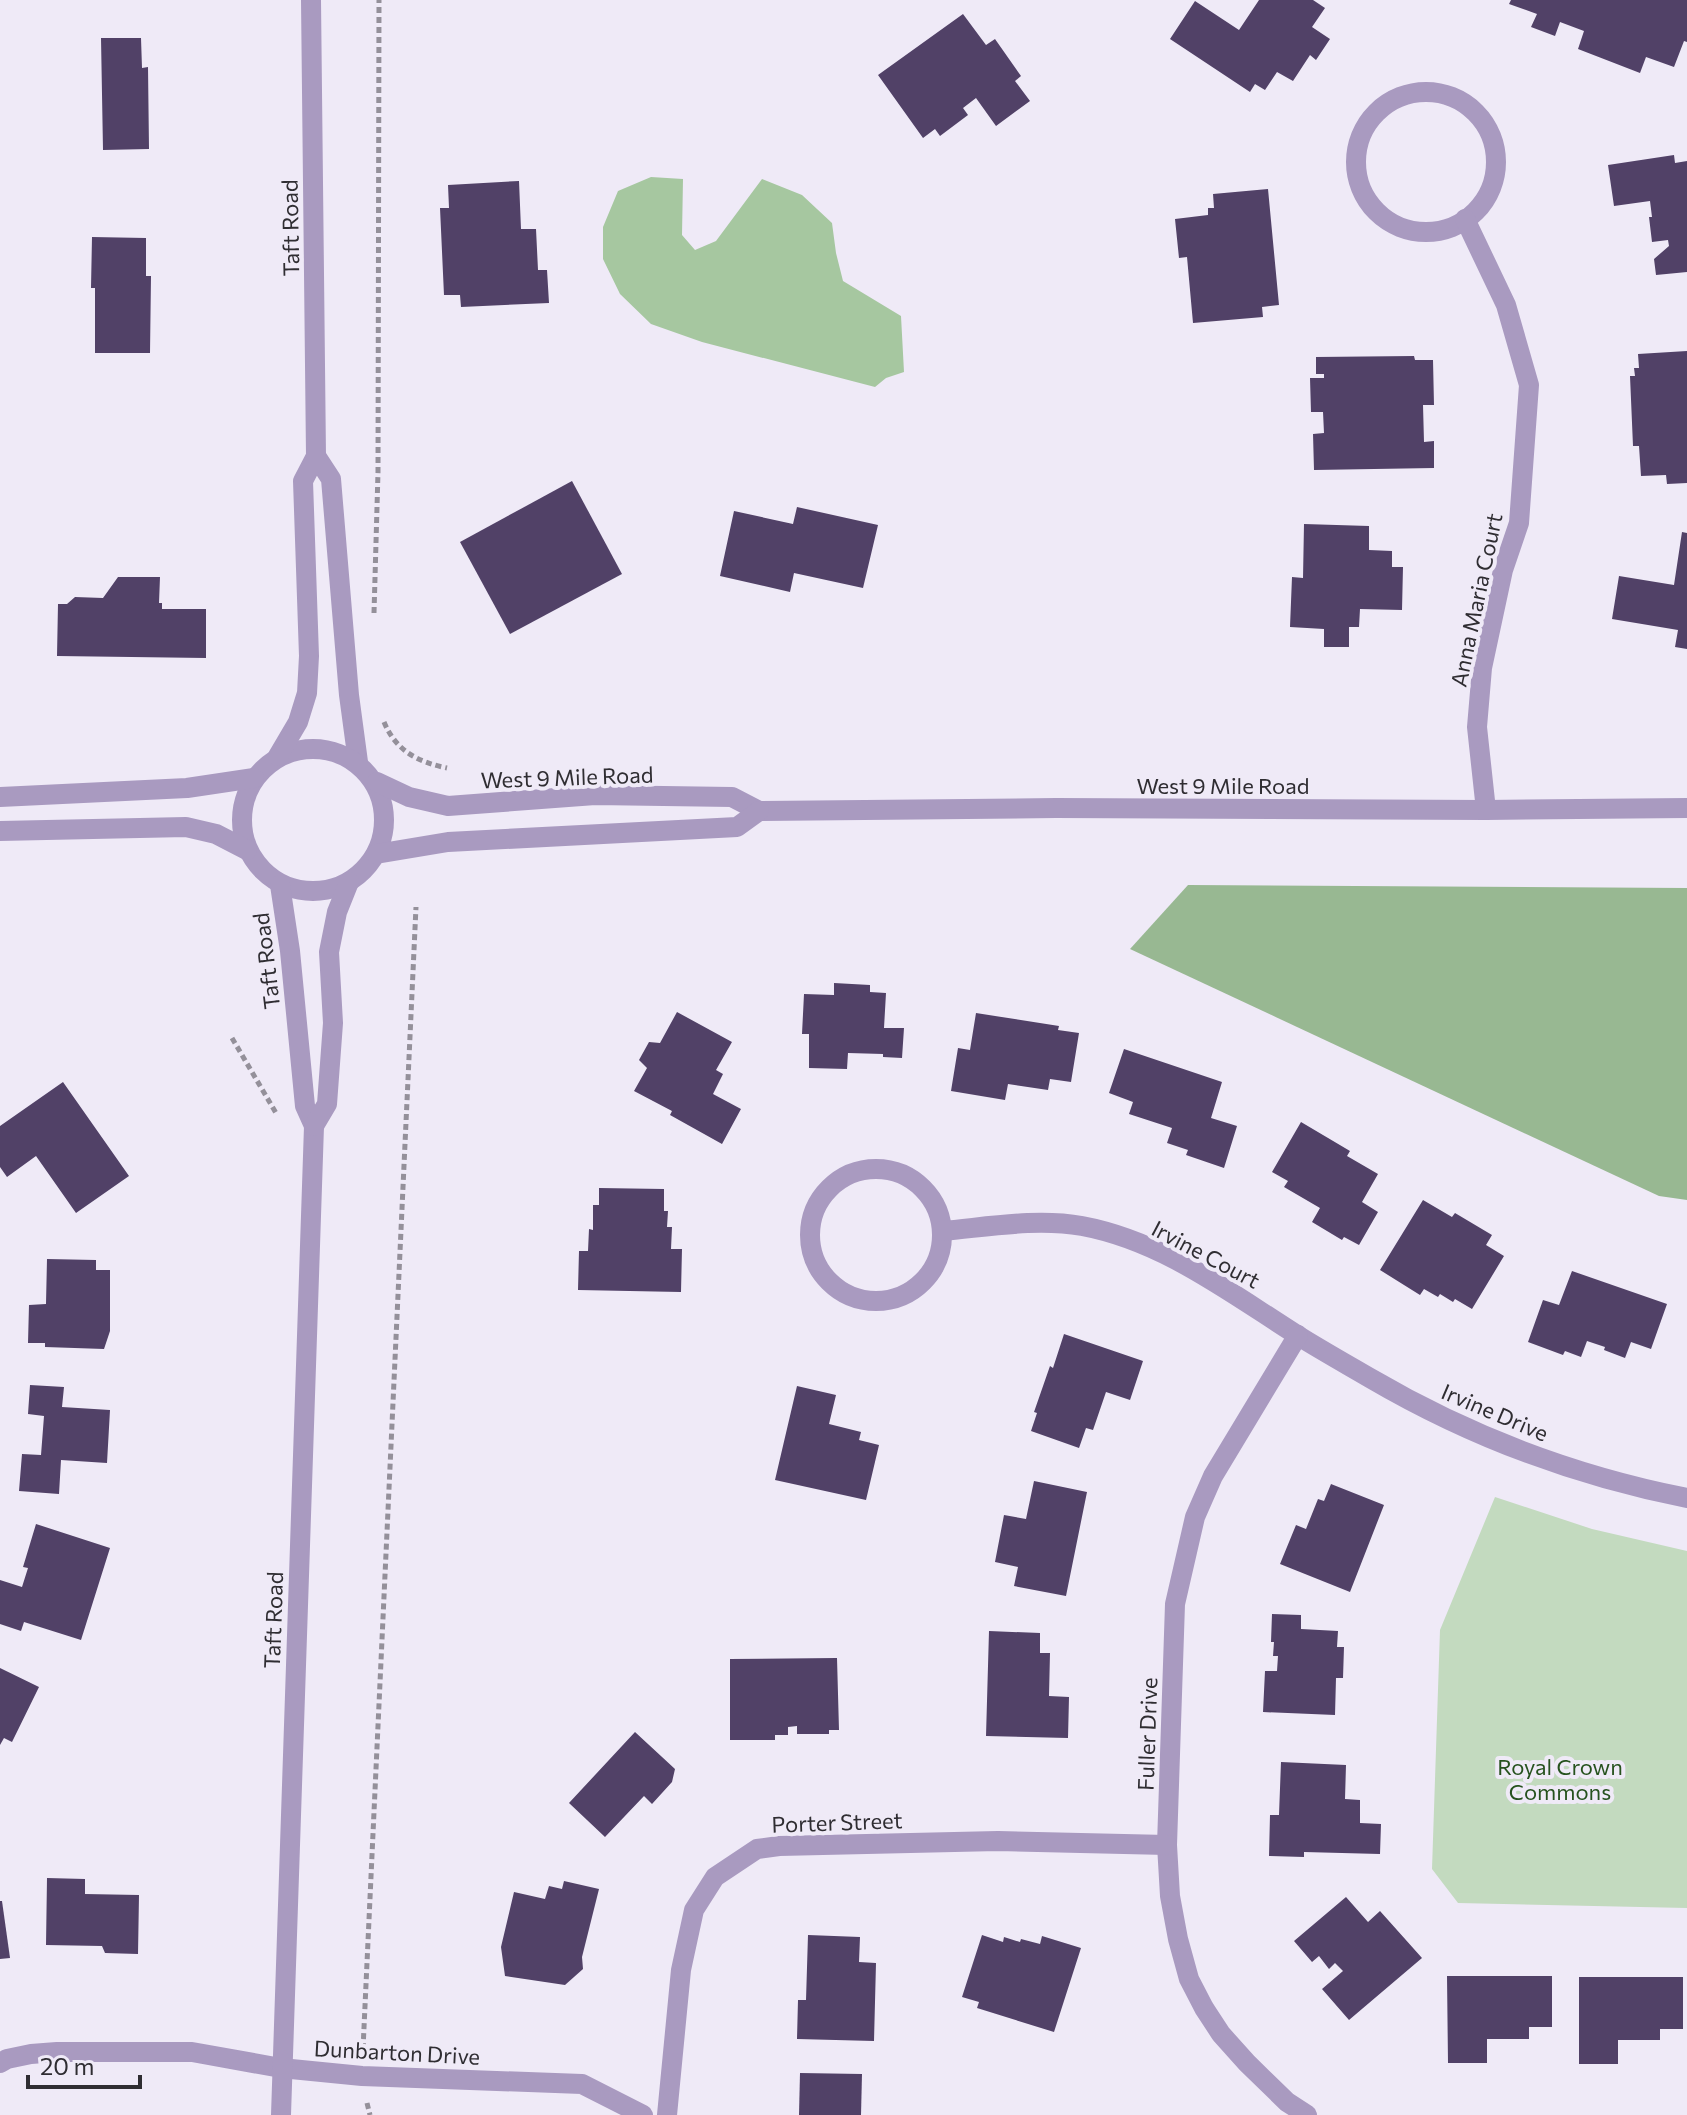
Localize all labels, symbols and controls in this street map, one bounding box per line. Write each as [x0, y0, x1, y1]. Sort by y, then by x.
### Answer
street label: Taft Road [276, 179, 304, 277]
street label: Anna Maria Court [1444, 511, 1508, 689]
street label: West 9 Mile Road [480, 760, 654, 794]
street label: West 9 Mile Road [1137, 772, 1309, 799]
street label: Taft Road [247, 911, 285, 1011]
street label: Irvine Court [1147, 1214, 1265, 1294]
street label: Irvine Drive [1438, 1377, 1552, 1447]
street label: Taft Road [258, 1571, 288, 1669]
street label: Fuller Drive [1132, 1677, 1162, 1791]
park label: Royal Crown Commons [1497, 1753, 1623, 1805]
street label: Porter Street [771, 1806, 903, 1838]
street label: Dunbarton Drive [313, 2034, 481, 2070]
scale bar [28, 2039, 140, 2089]
text: 20 m [40, 2051, 94, 2080]

